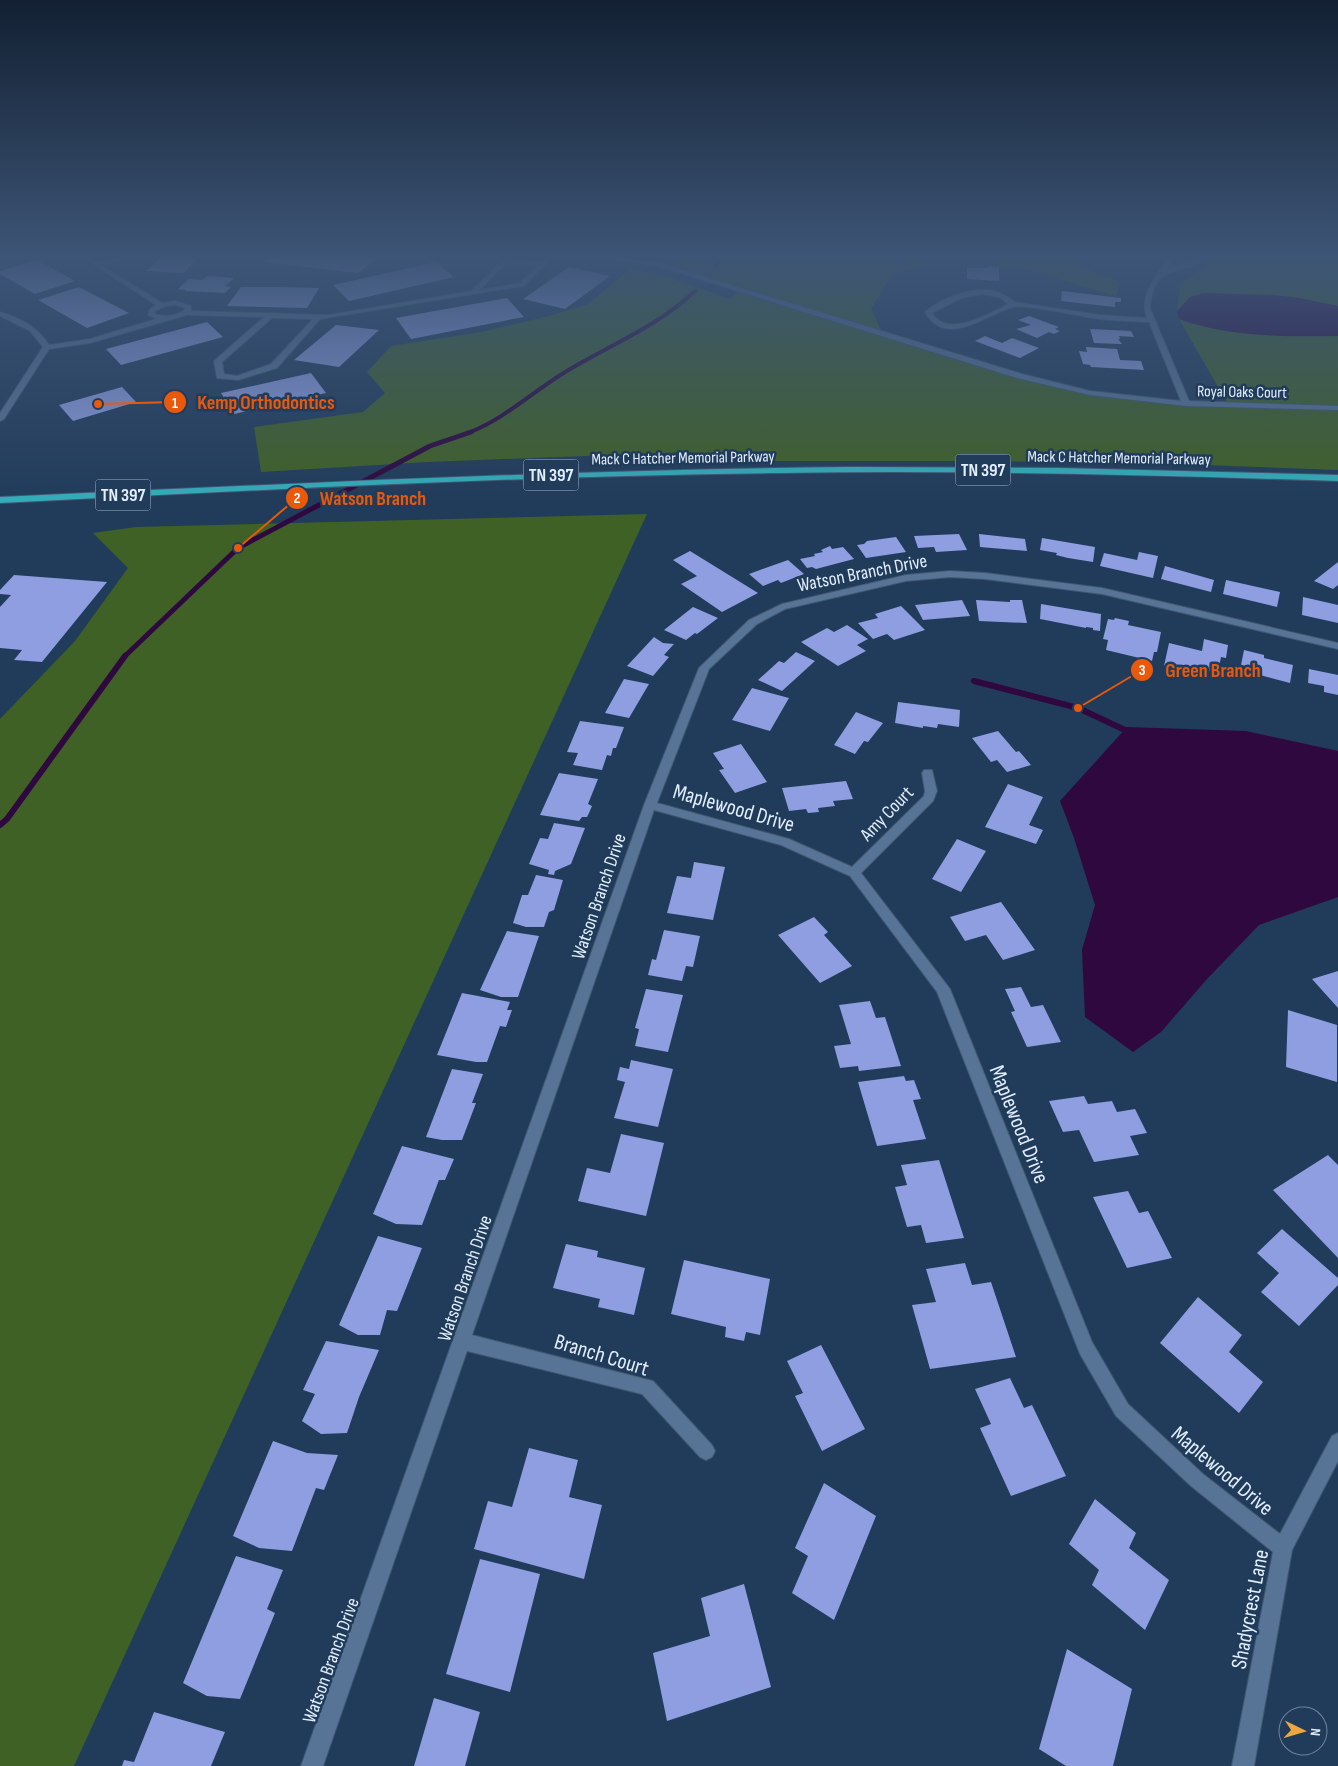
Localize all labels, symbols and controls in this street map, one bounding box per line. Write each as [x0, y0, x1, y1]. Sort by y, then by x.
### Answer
street label: Royal Oaks Court [1197, 382, 1287, 403]
callout: Kemp Orthodontics [162, 385, 345, 420]
text: Kemp Orthodontics [197, 391, 335, 415]
text: 1 [172, 394, 178, 413]
street label: Mack C Hatcher Memorial Parkway [591, 447, 775, 470]
street label: Mack C Hatcher Memorial Parkway [1027, 447, 1211, 470]
road number: TN 397 [956, 454, 1010, 486]
road number: TN 397 [524, 460, 578, 490]
road number: TN 397 [96, 480, 150, 510]
callout: Watson Branch [285, 480, 436, 515]
text: Watson Branch [320, 487, 426, 511]
text: 2 [294, 489, 300, 508]
street label: Watson Branch Drive [795, 550, 929, 597]
callout: Green Branch [1130, 652, 1270, 687]
text: Green Branch [1165, 659, 1261, 683]
text: 3 [1139, 661, 1146, 680]
street label: Maplewood Drive [670, 778, 797, 839]
street label: Amy Court [855, 782, 919, 847]
street label: Watson Branch Drive [567, 830, 632, 962]
street label: Maplewood Drive [983, 1061, 1055, 1188]
street label: Watson Branch Drive [433, 1212, 498, 1344]
street label: Branch Court [551, 1328, 652, 1383]
street label: Maplewood Drive [1165, 1421, 1279, 1522]
street label: Shadycrest Lane [1226, 1547, 1275, 1671]
street label: Watson Branch Drive [298, 1595, 365, 1726]
north arrow [1278, 1706, 1328, 1756]
text: N [1307, 1728, 1324, 1737]

